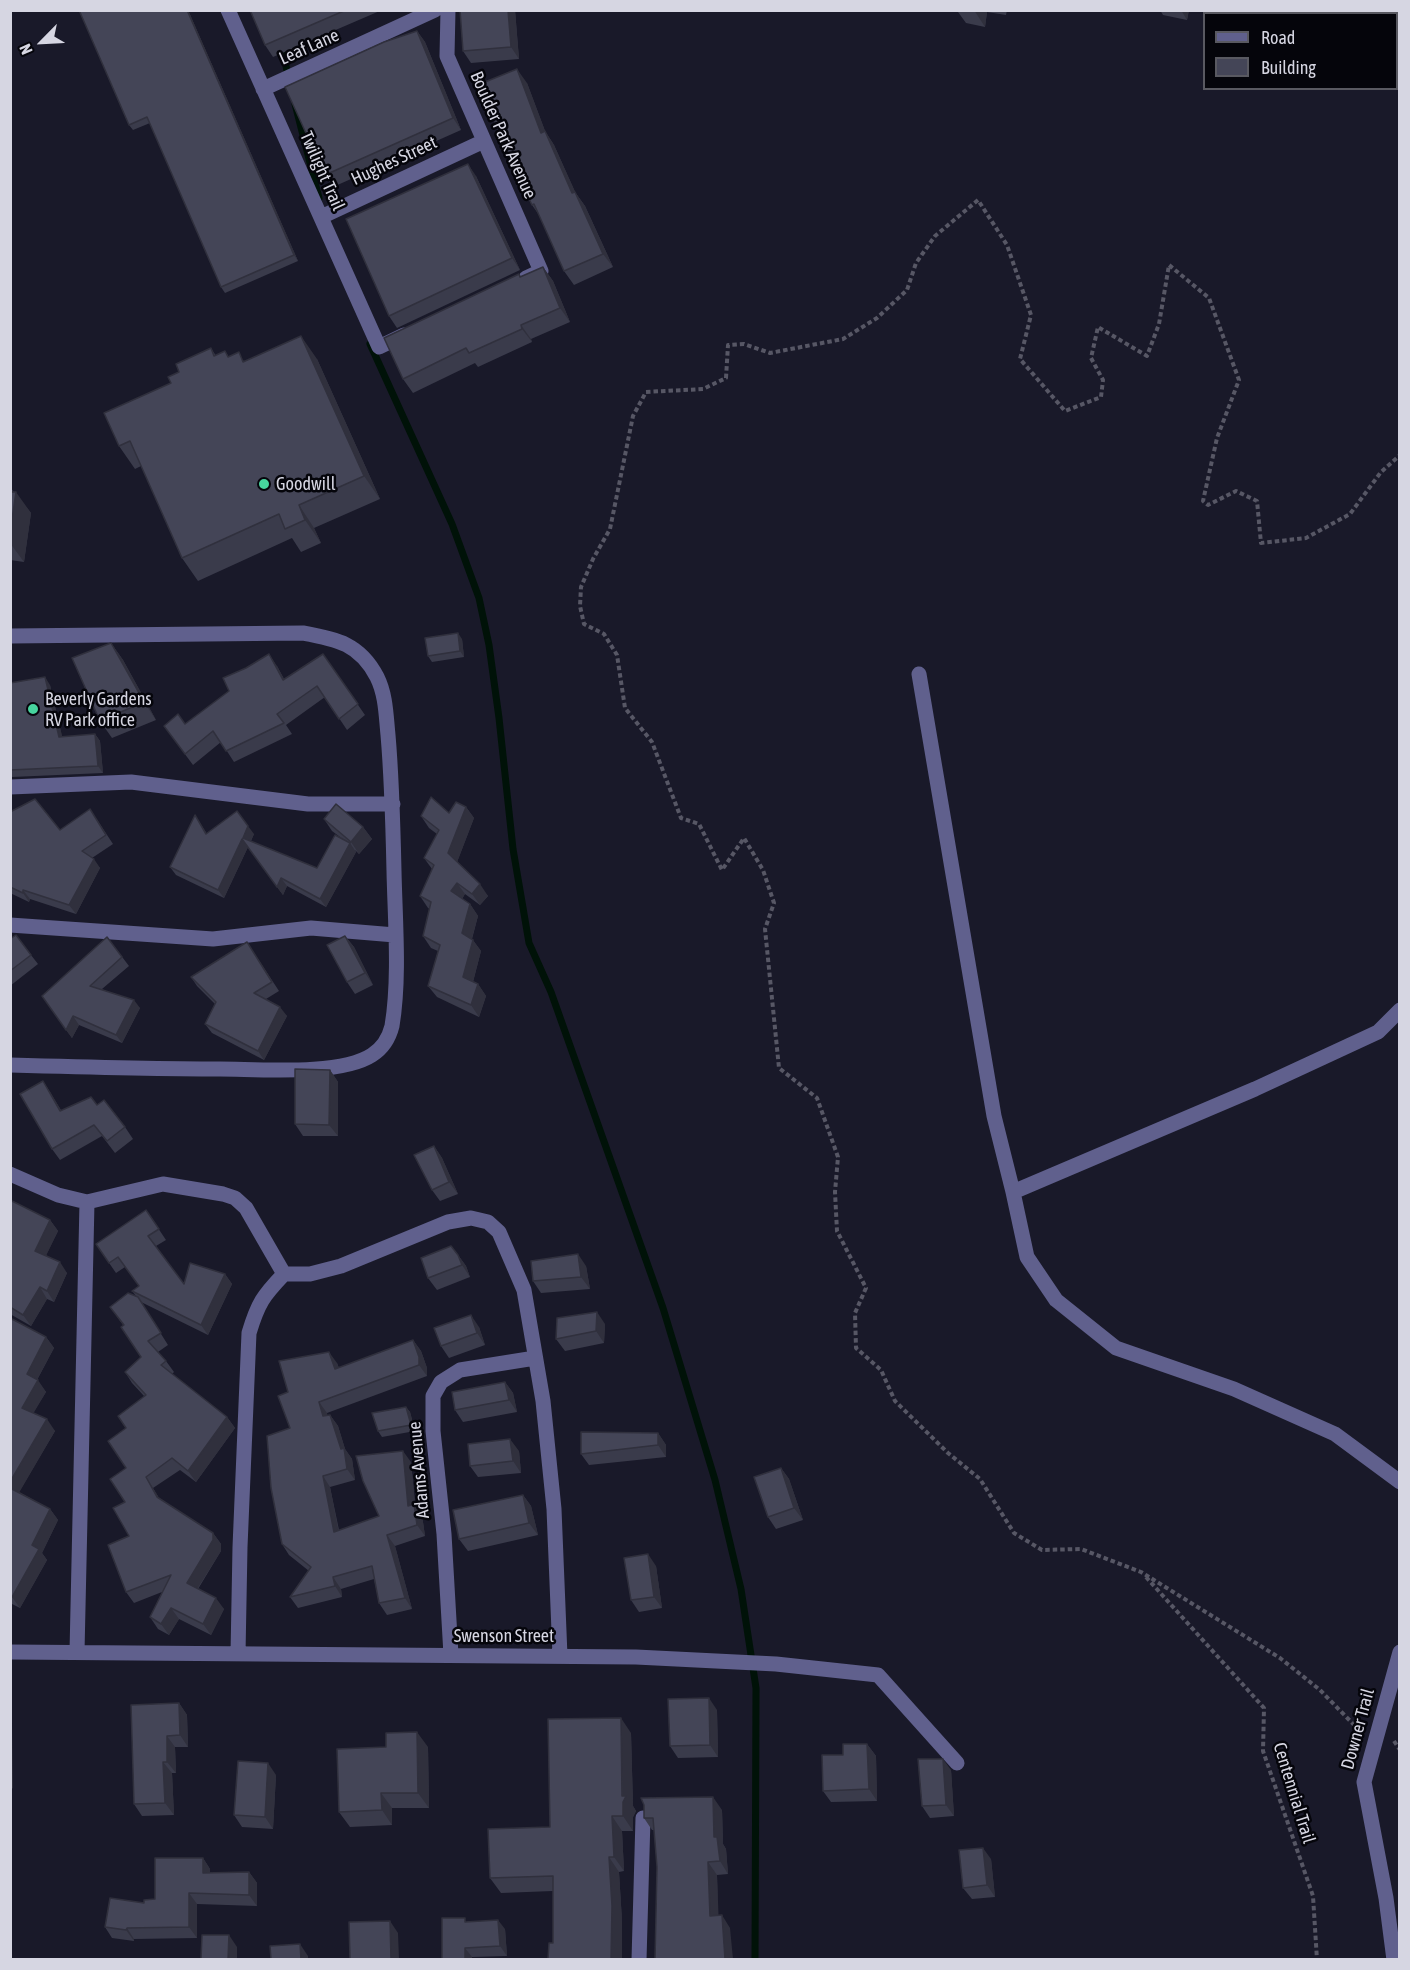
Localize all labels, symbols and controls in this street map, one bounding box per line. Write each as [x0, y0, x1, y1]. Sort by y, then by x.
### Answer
north arrow [12, 12, 72, 72]
legend [1203, 12, 1398, 90]
street label: Leaf Lane [276, 24, 342, 70]
text: Road [1261, 27, 1295, 48]
text: N [15, 41, 36, 57]
text: Building [1261, 57, 1316, 78]
street label: Boulder Park Avenue [465, 68, 541, 202]
street label: Twilight Trail [295, 128, 349, 214]
street label: Hughes Street [348, 132, 440, 190]
place label: Goodwill [276, 473, 335, 495]
marker: Goodwill [257, 477, 271, 491]
place label: Beverly Gardens RV Park office [45, 688, 152, 730]
marker: Beverly Gardens RV Park office [26, 702, 40, 716]
street label: Adams Avenue [404, 1421, 434, 1519]
street label: Swenson Street [454, 1625, 554, 1647]
street label: Downer Trail [1337, 1686, 1379, 1772]
street label: Centennial Trail [1268, 1740, 1320, 1846]

